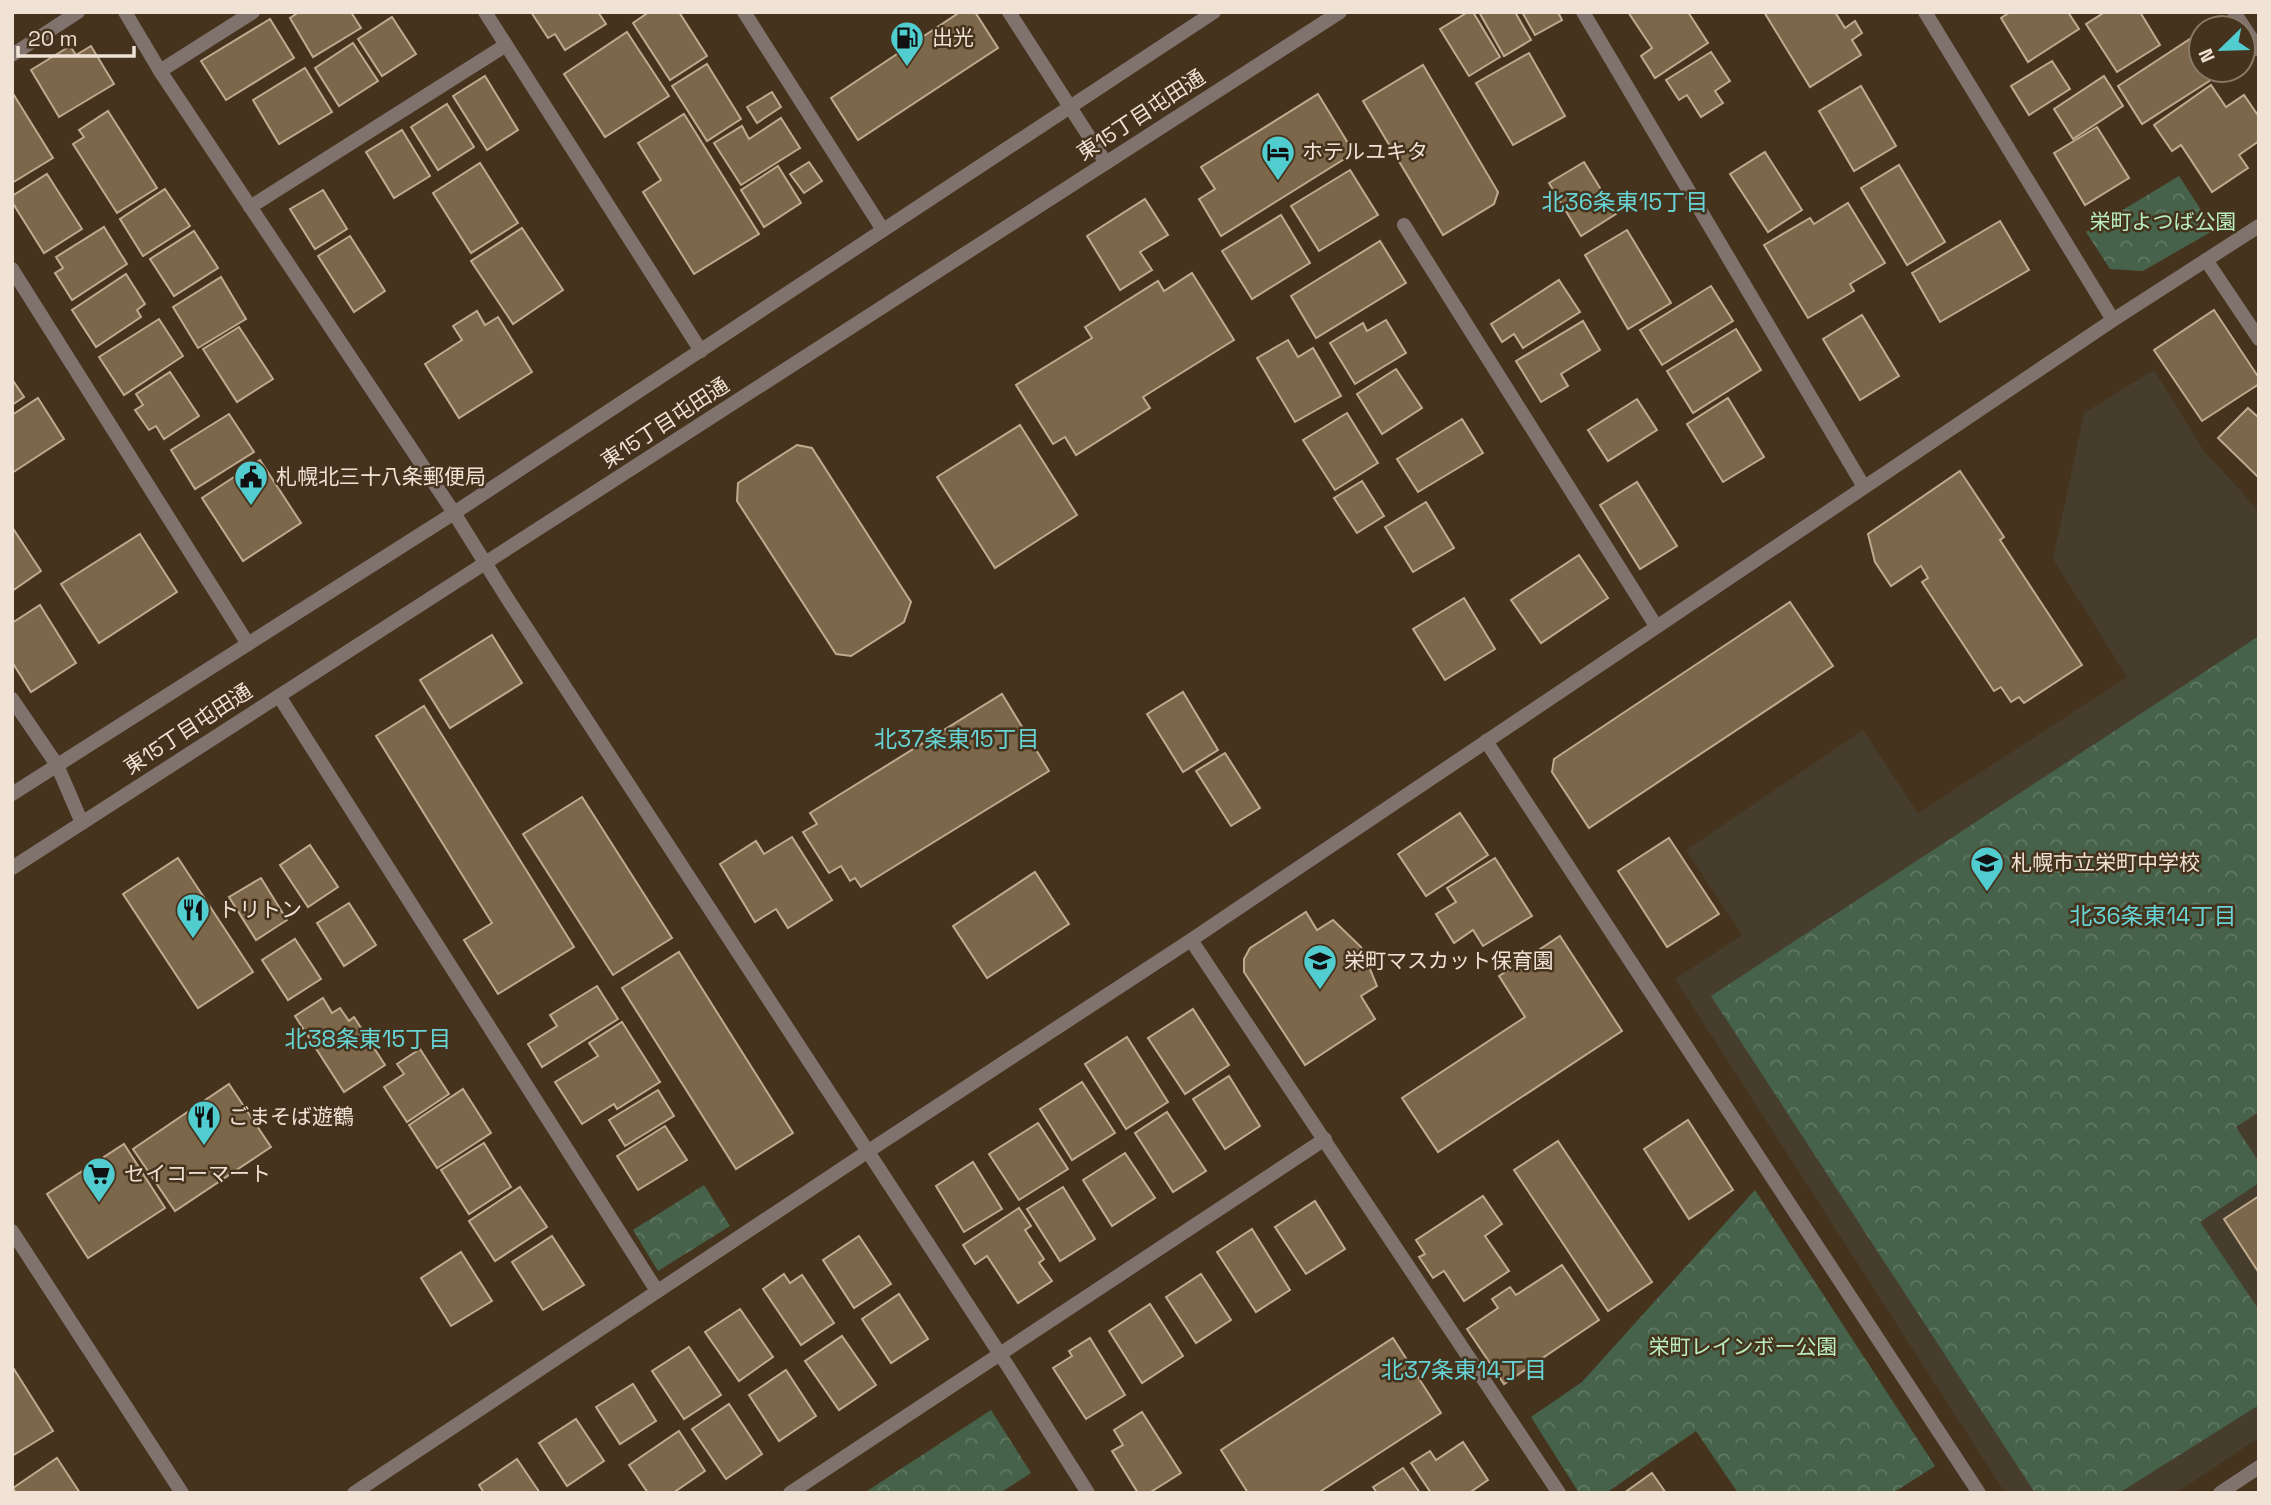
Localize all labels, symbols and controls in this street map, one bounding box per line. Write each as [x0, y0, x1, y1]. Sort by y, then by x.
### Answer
scale bar [18, 14, 133, 58]
north arrow [2187, 14, 2257, 84]
fuel station icon: 出光 [888, 19, 926, 68]
place label: 出光 [932, 24, 974, 51]
text: 20 m [28, 25, 78, 52]
text: N [2193, 45, 2221, 66]
street label: 東15丁目屯田通 [1072, 63, 1210, 166]
hotel icon: ホテルユキタ [1259, 133, 1297, 182]
place label: ホテルユキタ [1302, 138, 1428, 165]
district label: 北36条東15丁目 [1542, 187, 1708, 217]
park label: 栄町よつば公園 [2090, 208, 2237, 235]
street label: 東15丁目屯田通 [596, 371, 734, 474]
public building icon: 札幌北三十八条郵便局 [232, 458, 270, 507]
place label: 札幌北三十八条郵便局 [276, 463, 486, 490]
street label: 東15丁目屯田通 [119, 677, 257, 780]
district label: 北37条東15丁目 [874, 724, 1040, 754]
school or university icon: 札幌市立栄町中学校 [1968, 844, 2006, 893]
place label: 札幌市立栄町中学校 [2011, 849, 2200, 876]
restaurant icon: トリトン [174, 891, 212, 940]
place label: トリトン [218, 896, 302, 923]
district label: 北36条東14丁目 [2070, 901, 2236, 931]
school or university icon: 栄町マスカット保育園 [1301, 942, 1339, 991]
place label: 栄町マスカット保育園 [1344, 947, 1554, 974]
district label: 北38条東15丁目 [285, 1024, 451, 1054]
restaurant icon: ごまそば遊鶴 [185, 1098, 223, 1147]
place label: ごまそば遊鶴 [228, 1103, 354, 1130]
supermarket icon: セイコーマート [80, 1155, 118, 1204]
place label: セイコーマート [124, 1160, 271, 1187]
park label: 栄町レインボー公園 [1649, 1333, 1838, 1360]
district label: 北37条東14丁目 [1381, 1355, 1547, 1385]

